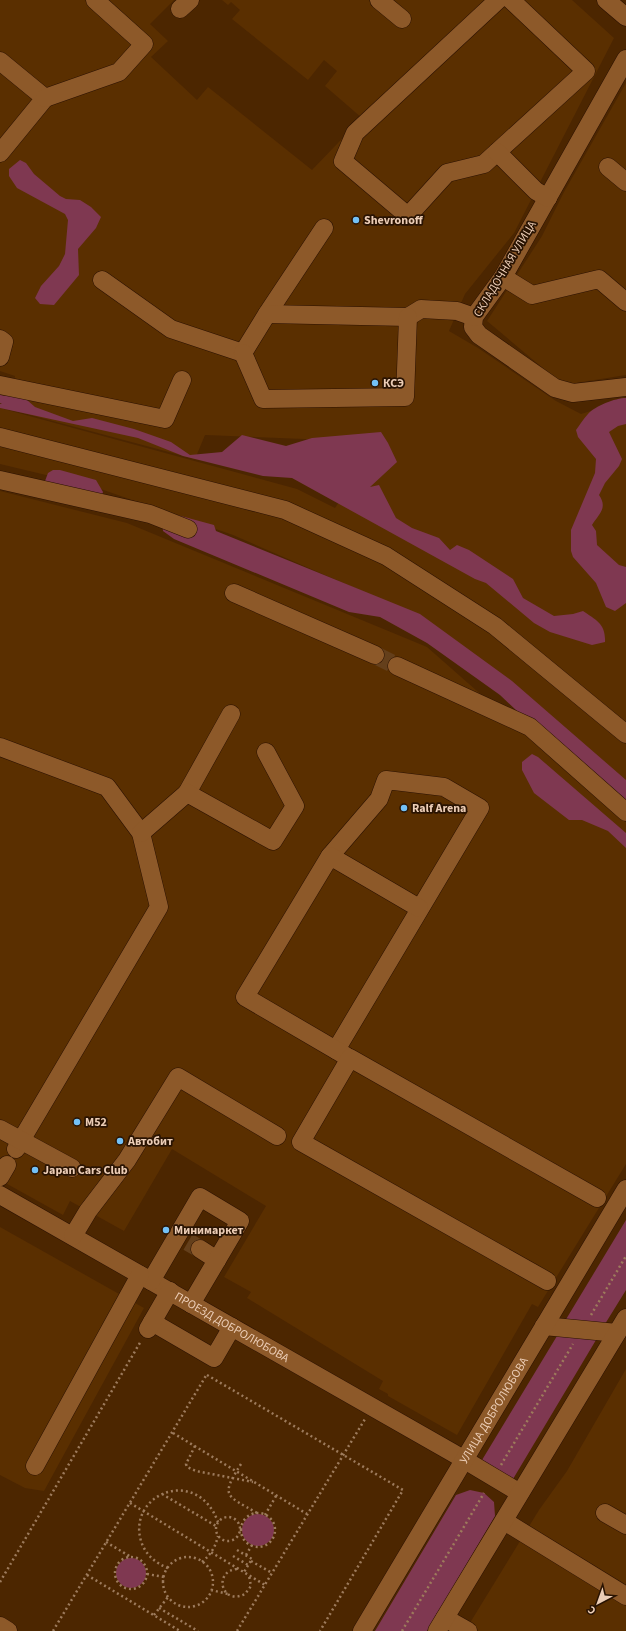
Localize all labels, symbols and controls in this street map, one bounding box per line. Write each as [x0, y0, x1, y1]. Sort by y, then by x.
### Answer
place label: Shevronoff [364, 212, 424, 229]
marker: Shevronoff [351, 215, 361, 225]
street label: СКЛАДОЧНАЯ УЛИЦА [469, 217, 541, 320]
place label: КСЭ [383, 375, 404, 392]
marker: КСЭ [370, 378, 380, 388]
place label: Ralf Arena [412, 800, 466, 817]
marker: Ralf Arena [399, 803, 409, 813]
place label: M52 [85, 1114, 107, 1131]
marker: M52 [72, 1117, 82, 1127]
place label: Автобит [127, 1133, 173, 1150]
marker: Автобит [115, 1136, 125, 1146]
place label: Japan Cars Club [43, 1162, 128, 1179]
marker: Japan Cars Club [30, 1165, 40, 1175]
place label: Минимаркет [174, 1222, 244, 1239]
marker: Минимаркет [161, 1225, 171, 1235]
street label: ПРОЕЗД ДОБРОЛЮБОВА [172, 1288, 293, 1367]
street label: УЛИЦА ДОБРОЛЮБОВА [455, 1353, 532, 1467]
north arrow [578, 1583, 618, 1623]
text: С [584, 1602, 599, 1618]

